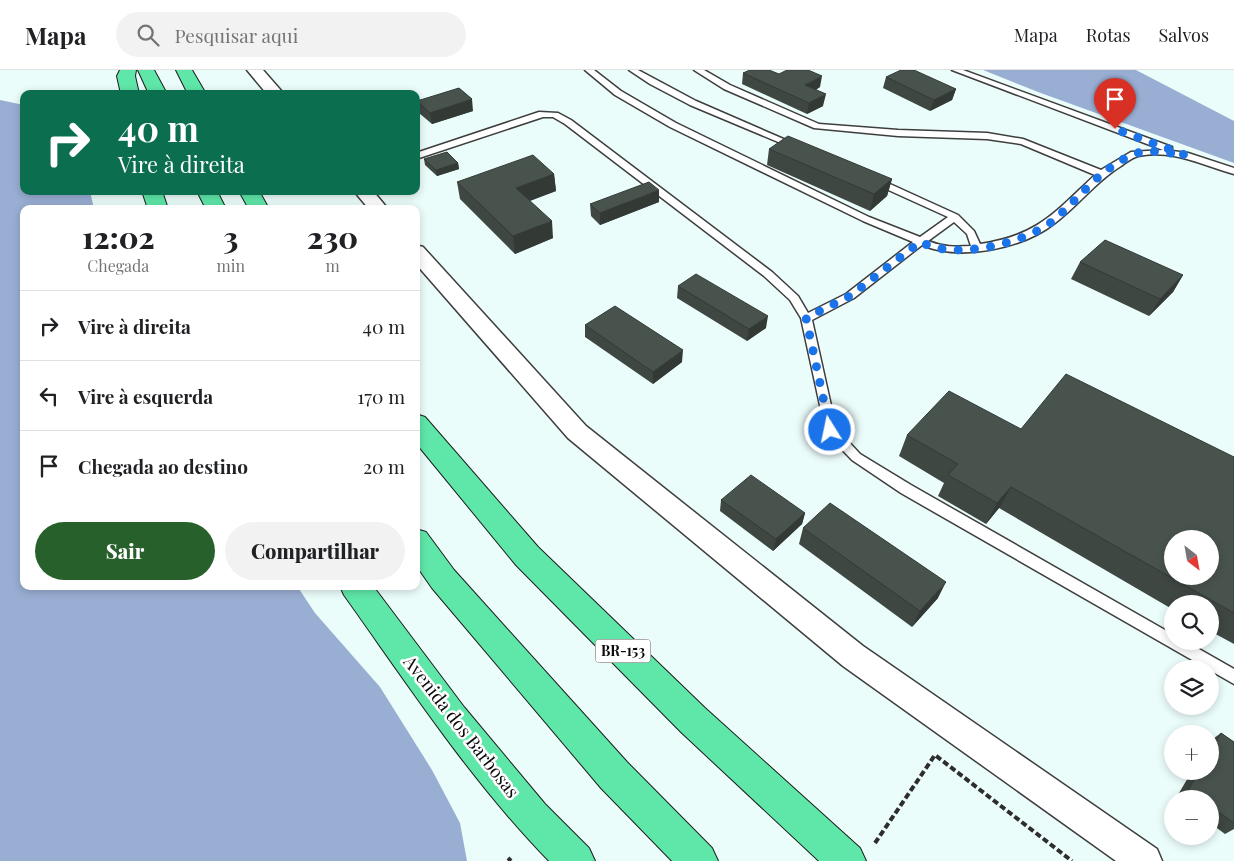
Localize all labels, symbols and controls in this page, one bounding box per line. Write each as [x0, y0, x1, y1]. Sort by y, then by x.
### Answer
search box [116, 12, 466, 57]
text: Mapa [25, 19, 86, 51]
icon: search [134, 21, 162, 49]
text: Pesquisar aqui [174, 22, 298, 48]
text: Mapa [1014, 23, 1058, 47]
text: Rotas [1086, 23, 1131, 47]
text: Salvos [1159, 23, 1209, 47]
pin [1094, 78, 1136, 129]
icon: arrive [1101, 85, 1129, 113]
text: 40 m [118, 104, 199, 151]
icon: right [35, 110, 100, 175]
text: Vire à direita [118, 149, 245, 179]
text: 12:02 [82, 217, 155, 257]
text: 3 [223, 217, 238, 257]
text: 230 [307, 217, 358, 257]
text: Chegada [87, 255, 149, 276]
text: min [217, 255, 245, 276]
text: m [325, 255, 340, 276]
icon: right [35, 312, 63, 340]
text: Vire à direita [78, 313, 191, 339]
text: 40 m [363, 313, 405, 339]
icon: left [35, 382, 63, 410]
text: Vire à esquerda [78, 383, 213, 409]
text: 170 m [357, 383, 405, 409]
position arrow [803, 403, 855, 455]
icon: arrive [35, 452, 63, 480]
text: Chegada ao destino [78, 453, 248, 479]
text: 20 m [363, 453, 405, 479]
button: Sair [35, 522, 215, 580]
button: Compartilhar [225, 522, 405, 580]
north arrow [1164, 530, 1219, 585]
map controls [1164, 530, 1219, 845]
button: search [1164, 595, 1219, 650]
road number: BR-153 [596, 640, 650, 662]
street label: Avenida dos Barbosas [398, 649, 525, 803]
button: layers [1164, 660, 1219, 715]
button: + [1164, 725, 1219, 780]
button: − [1164, 790, 1219, 845]

